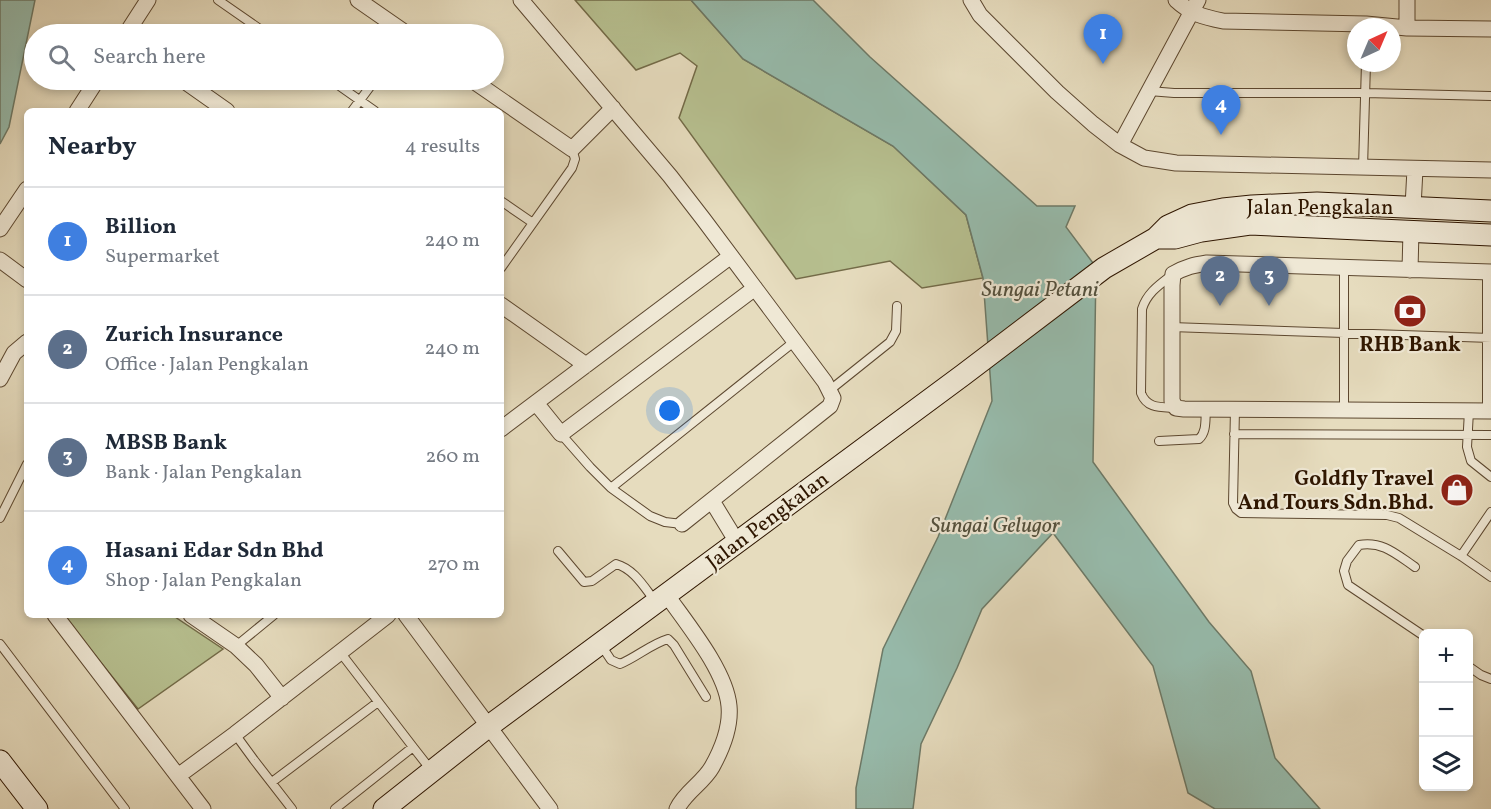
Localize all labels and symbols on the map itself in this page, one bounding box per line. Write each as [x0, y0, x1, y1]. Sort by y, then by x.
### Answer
pin: 1 [1084, 14, 1122, 64]
north arrow [1347, 18, 1401, 72]
pin: 4 [1202, 86, 1240, 135]
street label: Jalan Pengkalan [1246, 194, 1394, 223]
pin: 2 [1200, 256, 1240, 306]
pin: 3 [1250, 256, 1288, 306]
water label: Sungai Petani [981, 275, 1099, 306]
bank icon: RHB Bank [1392, 293, 1428, 329]
place label: RHB Bank [1359, 331, 1461, 360]
your location [655, 396, 684, 425]
street label: Jalan Pengkalan [700, 465, 835, 577]
place label: Goldfly Travel And Tours Sdn.Bhd. [1238, 465, 1434, 518]
shop icon: Goldfly Travel And Tours Sdn.Bhd. [1439, 472, 1475, 508]
water label: Sungai Gelugor [930, 511, 1061, 542]

